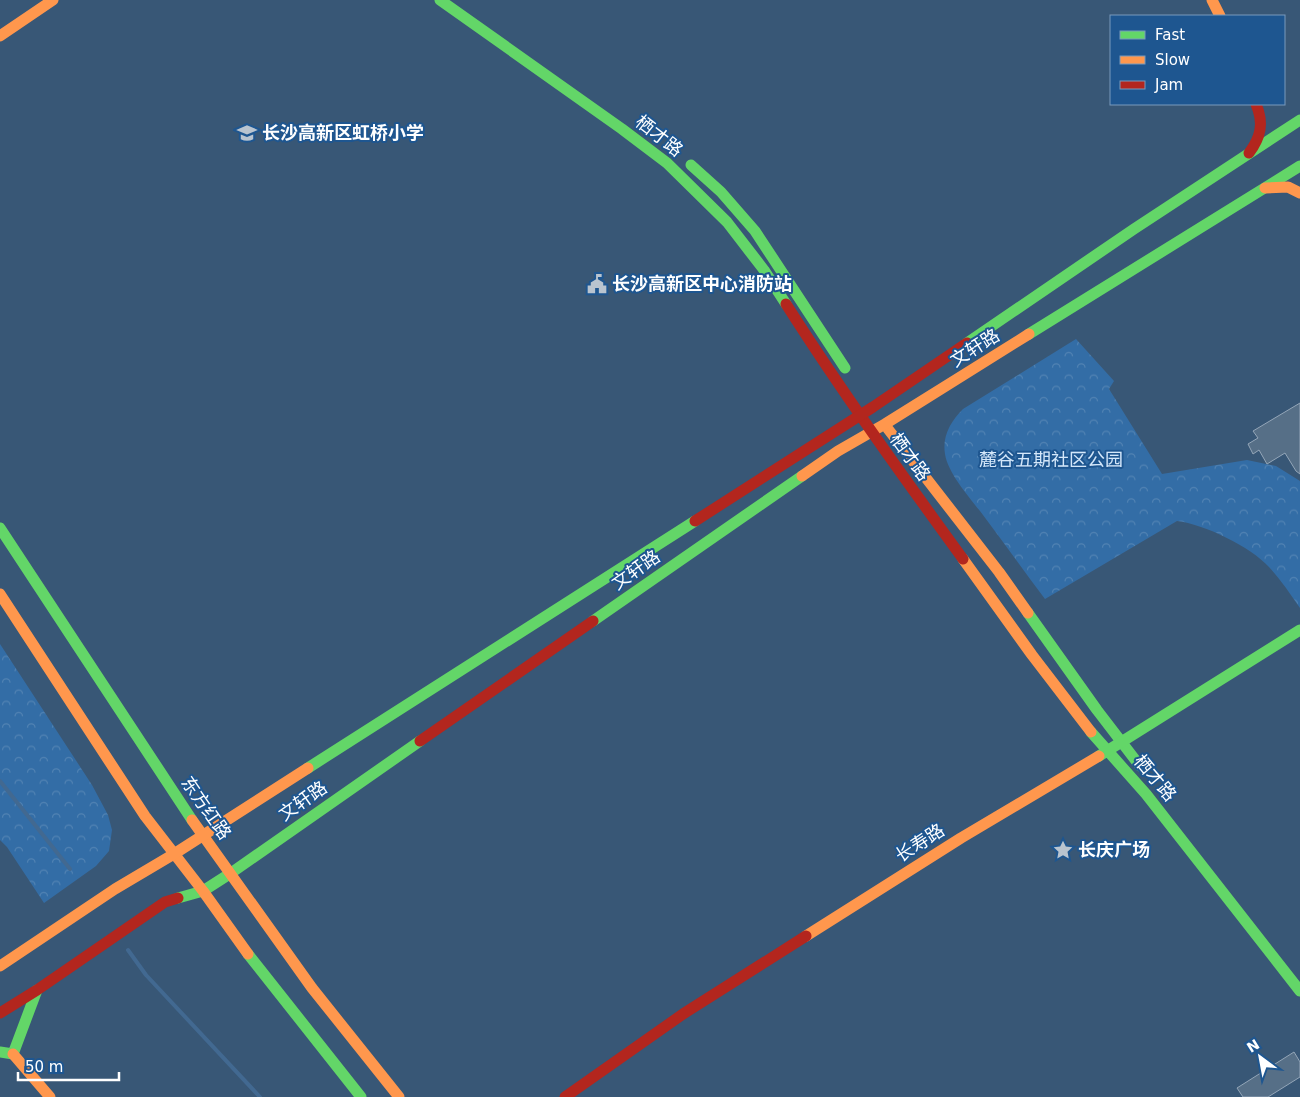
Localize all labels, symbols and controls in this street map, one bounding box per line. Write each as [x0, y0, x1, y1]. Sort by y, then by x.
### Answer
legend [1110, 15, 1285, 105]
text: Fast [1155, 26, 1185, 44]
text: Slow [1155, 51, 1190, 69]
text: Jam [1154, 76, 1183, 94]
street label: 栖才路 [632, 111, 687, 161]
school or university icon: 长沙高新区虹桥小学 [236, 122, 258, 144]
place label: 长沙高新区虹桥小学 [262, 122, 424, 143]
public building icon: 长沙高新区中心消防站 [586, 273, 608, 295]
place label: 长沙高新区中心消防站 [612, 273, 792, 294]
street label: 文轩路 [946, 324, 1003, 371]
street label: 栖才路 [886, 429, 935, 485]
park label: 麓谷五期社区公园 [979, 449, 1123, 470]
street label: 文轩路 [608, 546, 664, 594]
street label: 栖才路 [1130, 750, 1181, 805]
street label: 东方红路 [177, 772, 236, 843]
street label: 文轩路 [275, 777, 331, 825]
street label: 长寿路 [891, 819, 948, 866]
place icon: 长庆广场 [1052, 839, 1074, 861]
place label: 长庆广场 [1078, 839, 1150, 860]
north arrow [1235, 1032, 1285, 1082]
text: N [1244, 1036, 1262, 1056]
scale bar [18, 1050, 119, 1082]
text: 50 m [25, 1058, 63, 1076]

